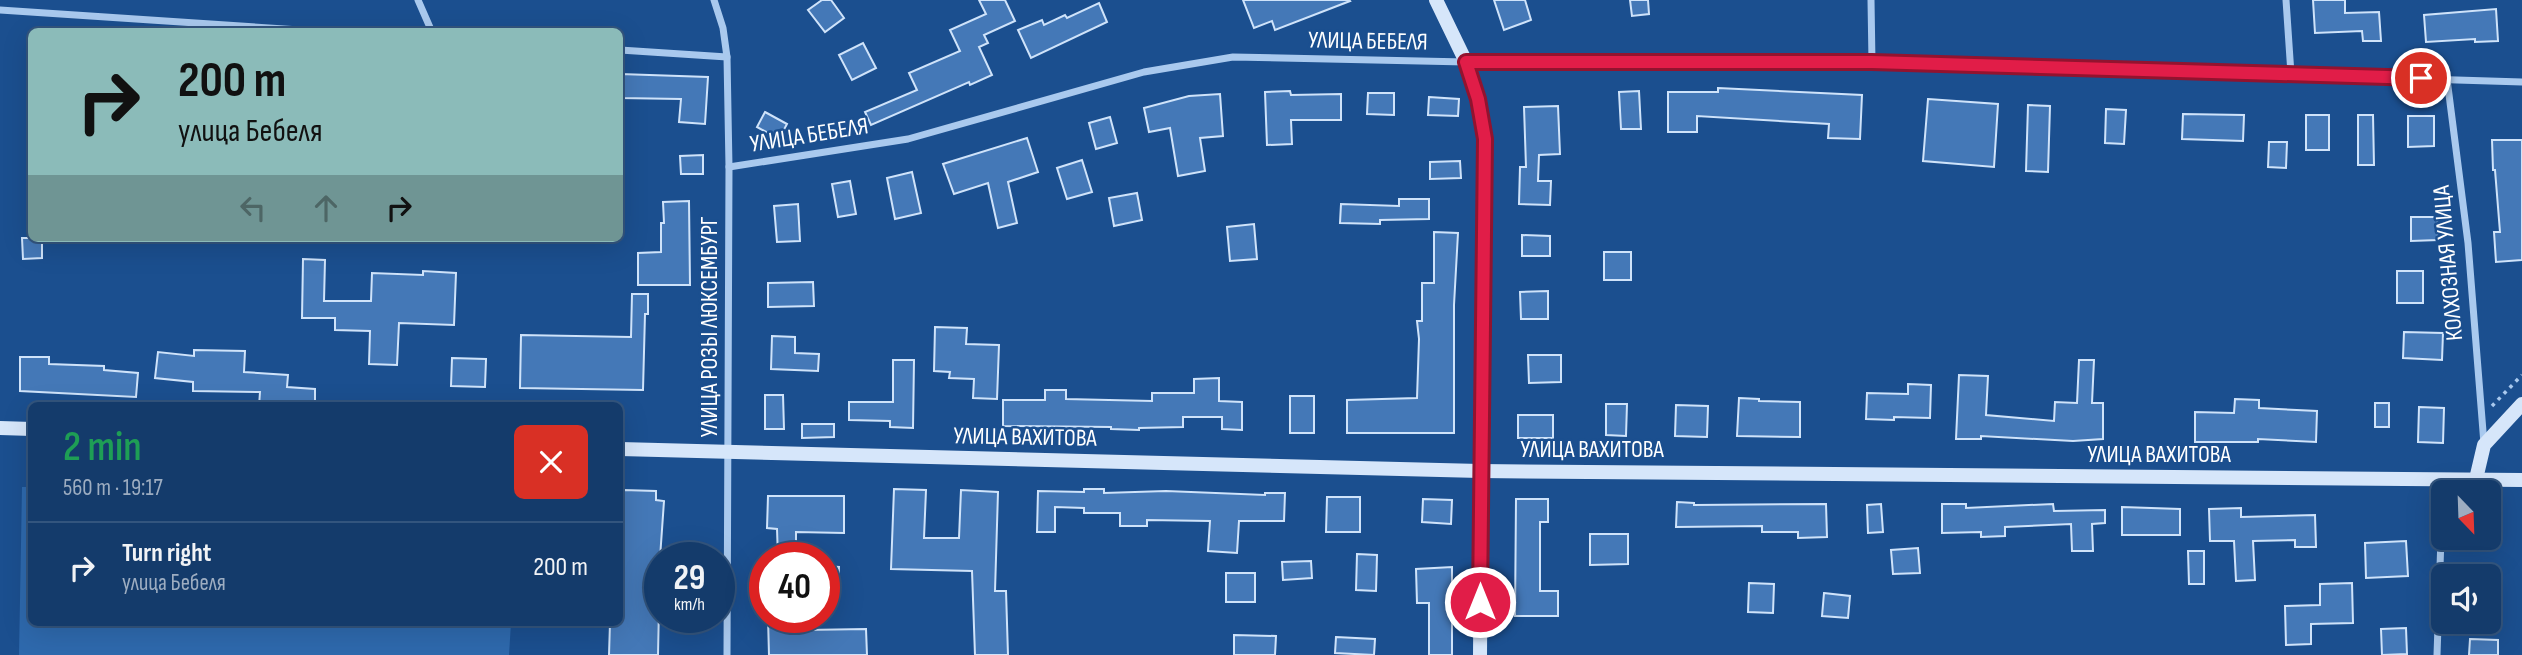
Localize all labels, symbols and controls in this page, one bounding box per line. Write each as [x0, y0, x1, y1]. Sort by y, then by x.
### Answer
street label: УЛИЦА БЕБЕЛЯ [1308, 25, 1428, 57]
pin [2391, 48, 2451, 108]
text: 200 m [178, 52, 286, 111]
icon: right [63, 56, 154, 147]
icon: arrive [2402, 59, 2440, 97]
street label: УЛИЦА БЕБЕЛЯ [748, 111, 870, 159]
text: улица Бебеля [178, 112, 322, 151]
street label: КОЛХОЗНАЯ УЛИЦА [2427, 183, 2469, 342]
icon: left [234, 189, 272, 227]
icon: ahead [307, 189, 345, 227]
icon: right [380, 189, 418, 227]
street label: УЛИЦА РОЗЫ ЛЮКСЕМБУРГ [695, 216, 724, 438]
street label: УЛИЦА ВАХИТОВА [953, 421, 1098, 453]
text: 2 min [63, 422, 142, 473]
button: close [514, 425, 588, 499]
street label: УЛИЦА ВАХИТОВА [1520, 435, 1664, 464]
street label: УЛИЦА ВАХИТОВА [2087, 440, 2231, 469]
text: 560 m · 19:17 [63, 474, 163, 502]
north arrow [2431, 480, 2501, 550]
map controls [2431, 480, 2501, 634]
text: Turn right [122, 538, 211, 569]
speed limit sign: 40 [749, 542, 840, 633]
icon: right [63, 549, 101, 587]
text: 200 m [533, 552, 588, 583]
text: 29 [674, 557, 705, 600]
button: sound [2431, 564, 2501, 634]
position arrow [1443, 565, 1517, 639]
text: улица Бебеля [122, 569, 226, 597]
text: km/h [674, 594, 705, 615]

